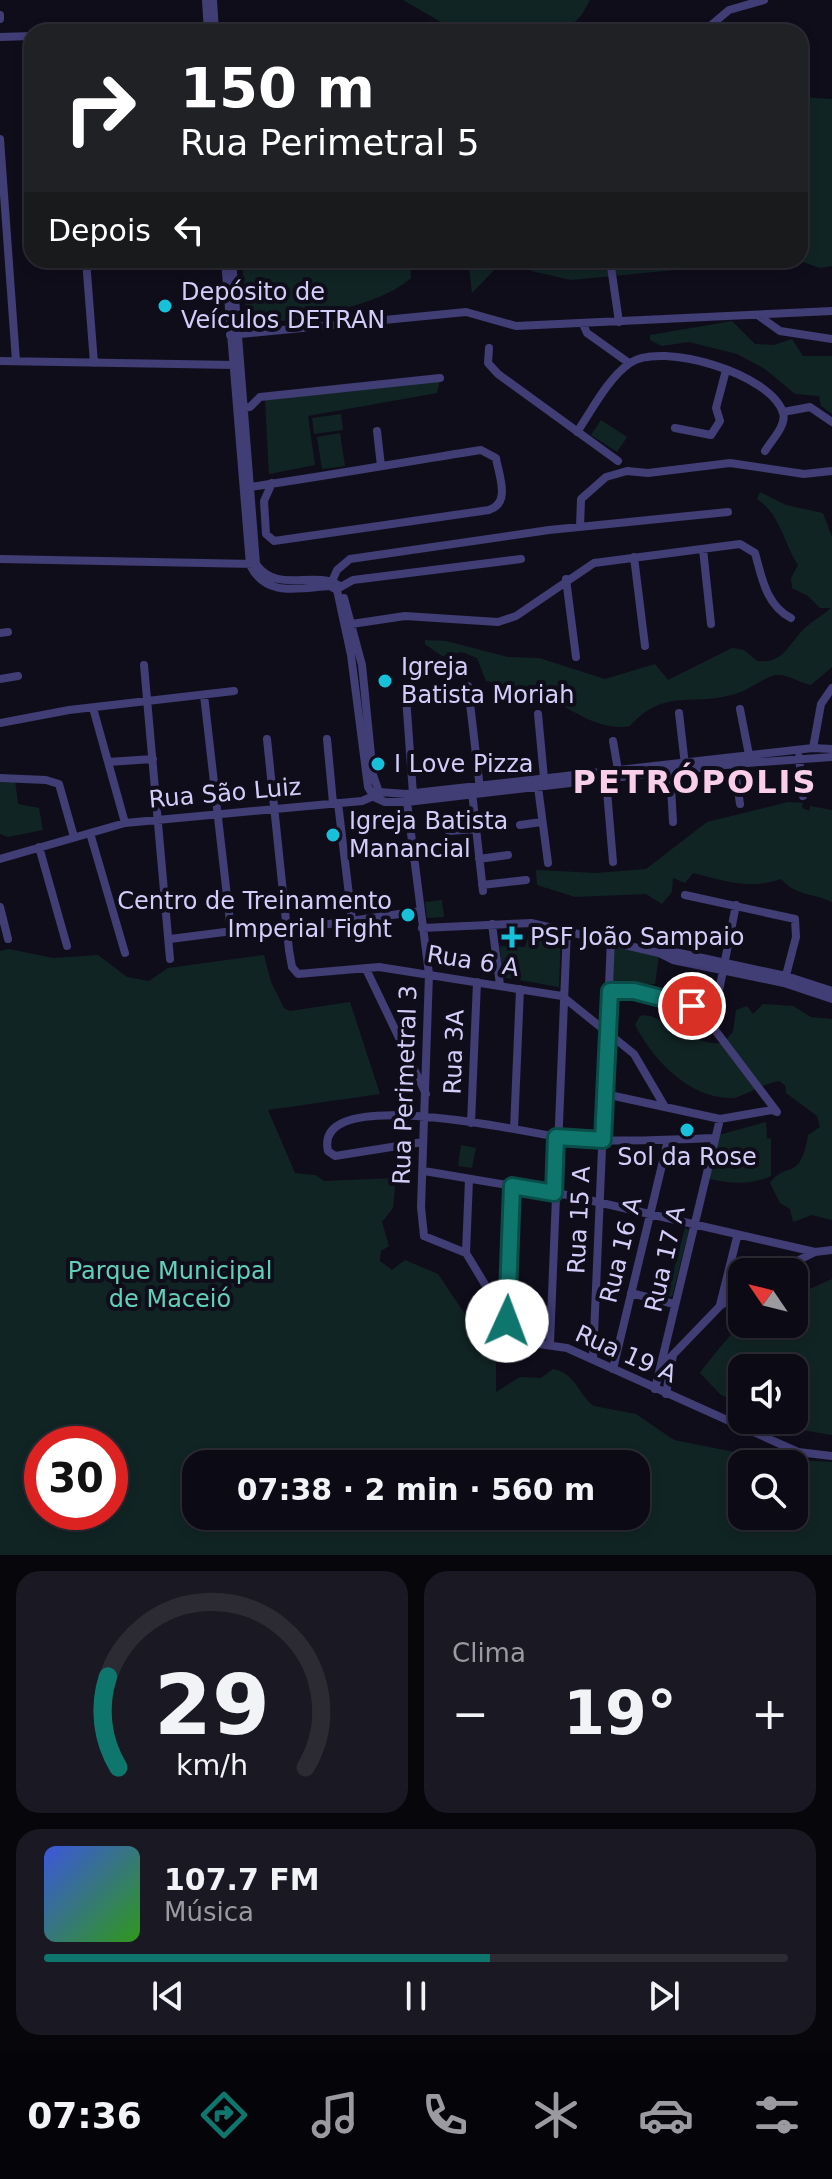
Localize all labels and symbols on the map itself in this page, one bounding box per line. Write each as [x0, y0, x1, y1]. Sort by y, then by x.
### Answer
place label: Depósito de Veículos DETRAN [181, 278, 385, 334]
marker: Depósito de Veículos DETRAN [156, 297, 174, 315]
place label: Igreja Batista Moriah [401, 653, 574, 709]
marker: Igreja Batista Moriah [376, 672, 394, 690]
place label: I Love Pizza [394, 750, 533, 778]
marker: I Love Pizza [369, 755, 387, 773]
district label: PETRÓPOLIS [573, 762, 817, 801]
street label: Rua São Luiz [148, 772, 302, 814]
place label: Igreja Batista Manancial [349, 807, 508, 863]
marker: Igreja Batista Manancial [324, 826, 342, 844]
place label: Centro de Treinamento Imperial Fight [117, 887, 392, 943]
marker: Centro de Treinamento Imperial Fight [399, 906, 417, 924]
place label: PSF João Sampaio [530, 923, 745, 951]
marker: PSF João Sampaio [501, 926, 523, 948]
street label: Rua 6 A [425, 940, 521, 982]
pin [658, 972, 726, 1040]
street label: Rua Perimetral 3 [388, 985, 422, 1185]
street label: Rua 3A [439, 1009, 469, 1095]
marker: Sol da Rose [678, 1121, 696, 1139]
place label: Sol da Rose [617, 1143, 757, 1171]
street label: Rua 15 A [562, 1165, 596, 1275]
street label: Rua 16 A [594, 1194, 648, 1306]
street label: Rua 17 A [639, 1203, 691, 1315]
park label: Parque Municipal de Maceió [68, 1257, 272, 1313]
north arrow [728, 1258, 808, 1338]
position arrow [465, 1279, 549, 1363]
street label: Rua 19 A [571, 1319, 681, 1389]
speed limit sign: 30 [24, 1426, 128, 1530]

